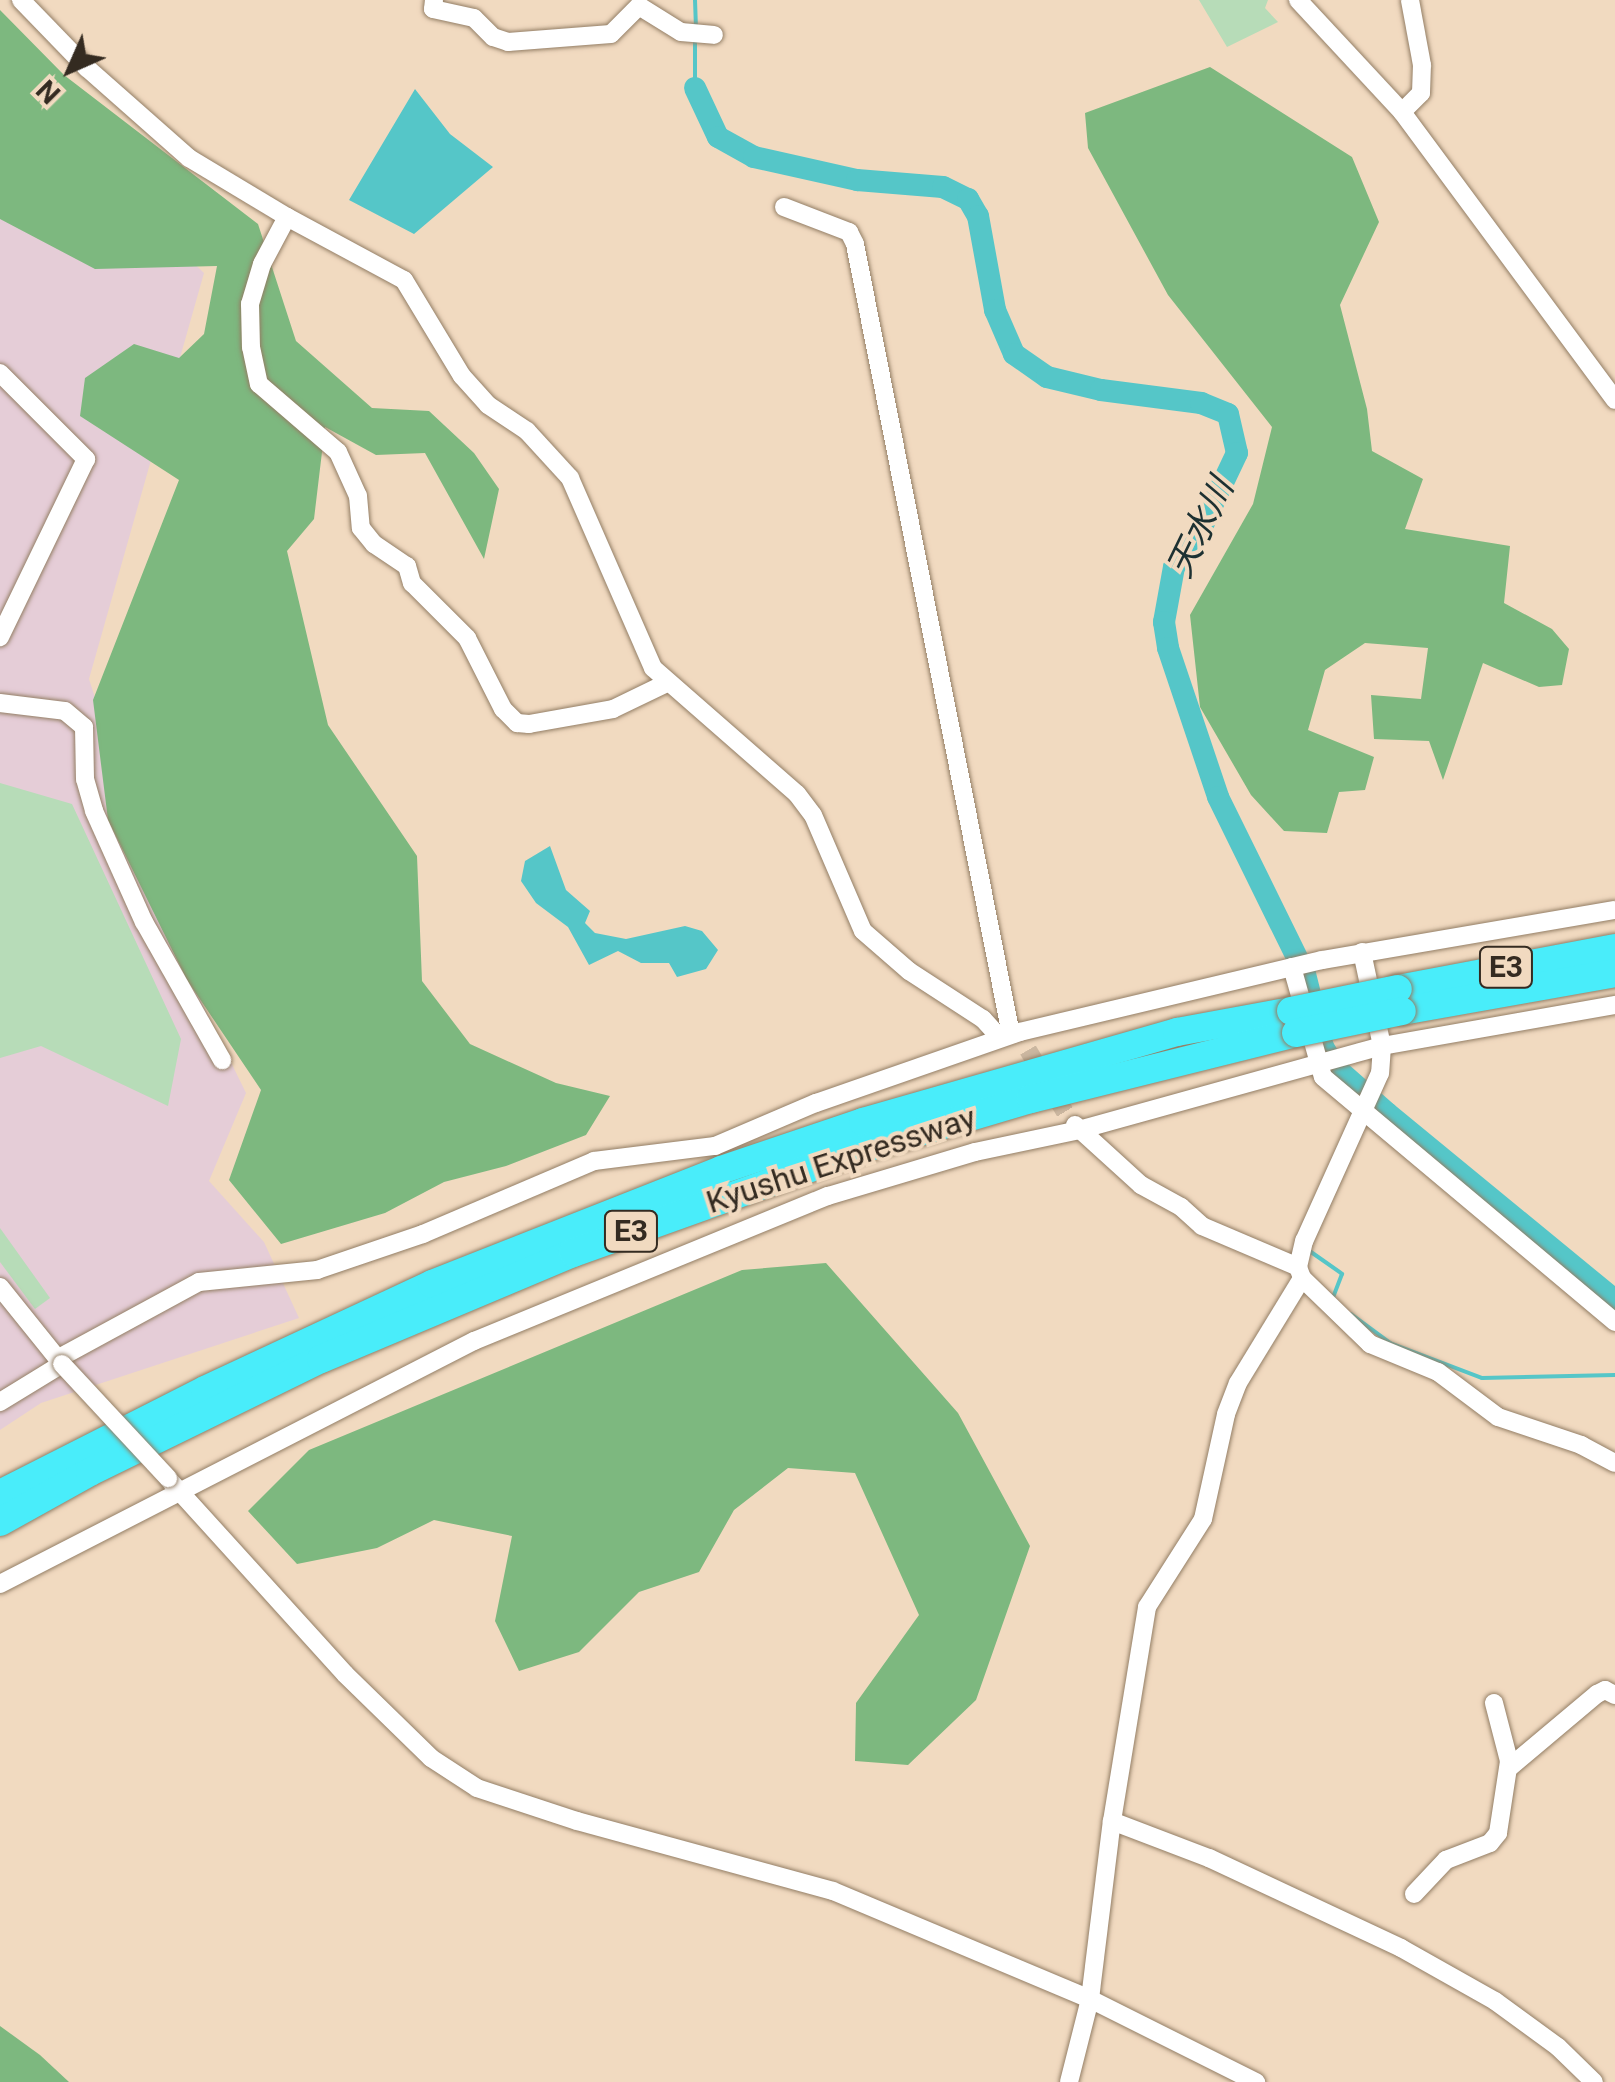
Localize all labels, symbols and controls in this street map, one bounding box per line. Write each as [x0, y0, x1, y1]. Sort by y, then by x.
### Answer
north arrow [20, 20, 120, 120]
text: N [30, 73, 67, 110]
water label: 天水川 [1159, 472, 1243, 584]
road number: E3 [1478, 942, 1534, 992]
street label: Kyushu Expressway [701, 1098, 981, 1222]
road number: E3 [604, 1206, 658, 1256]

